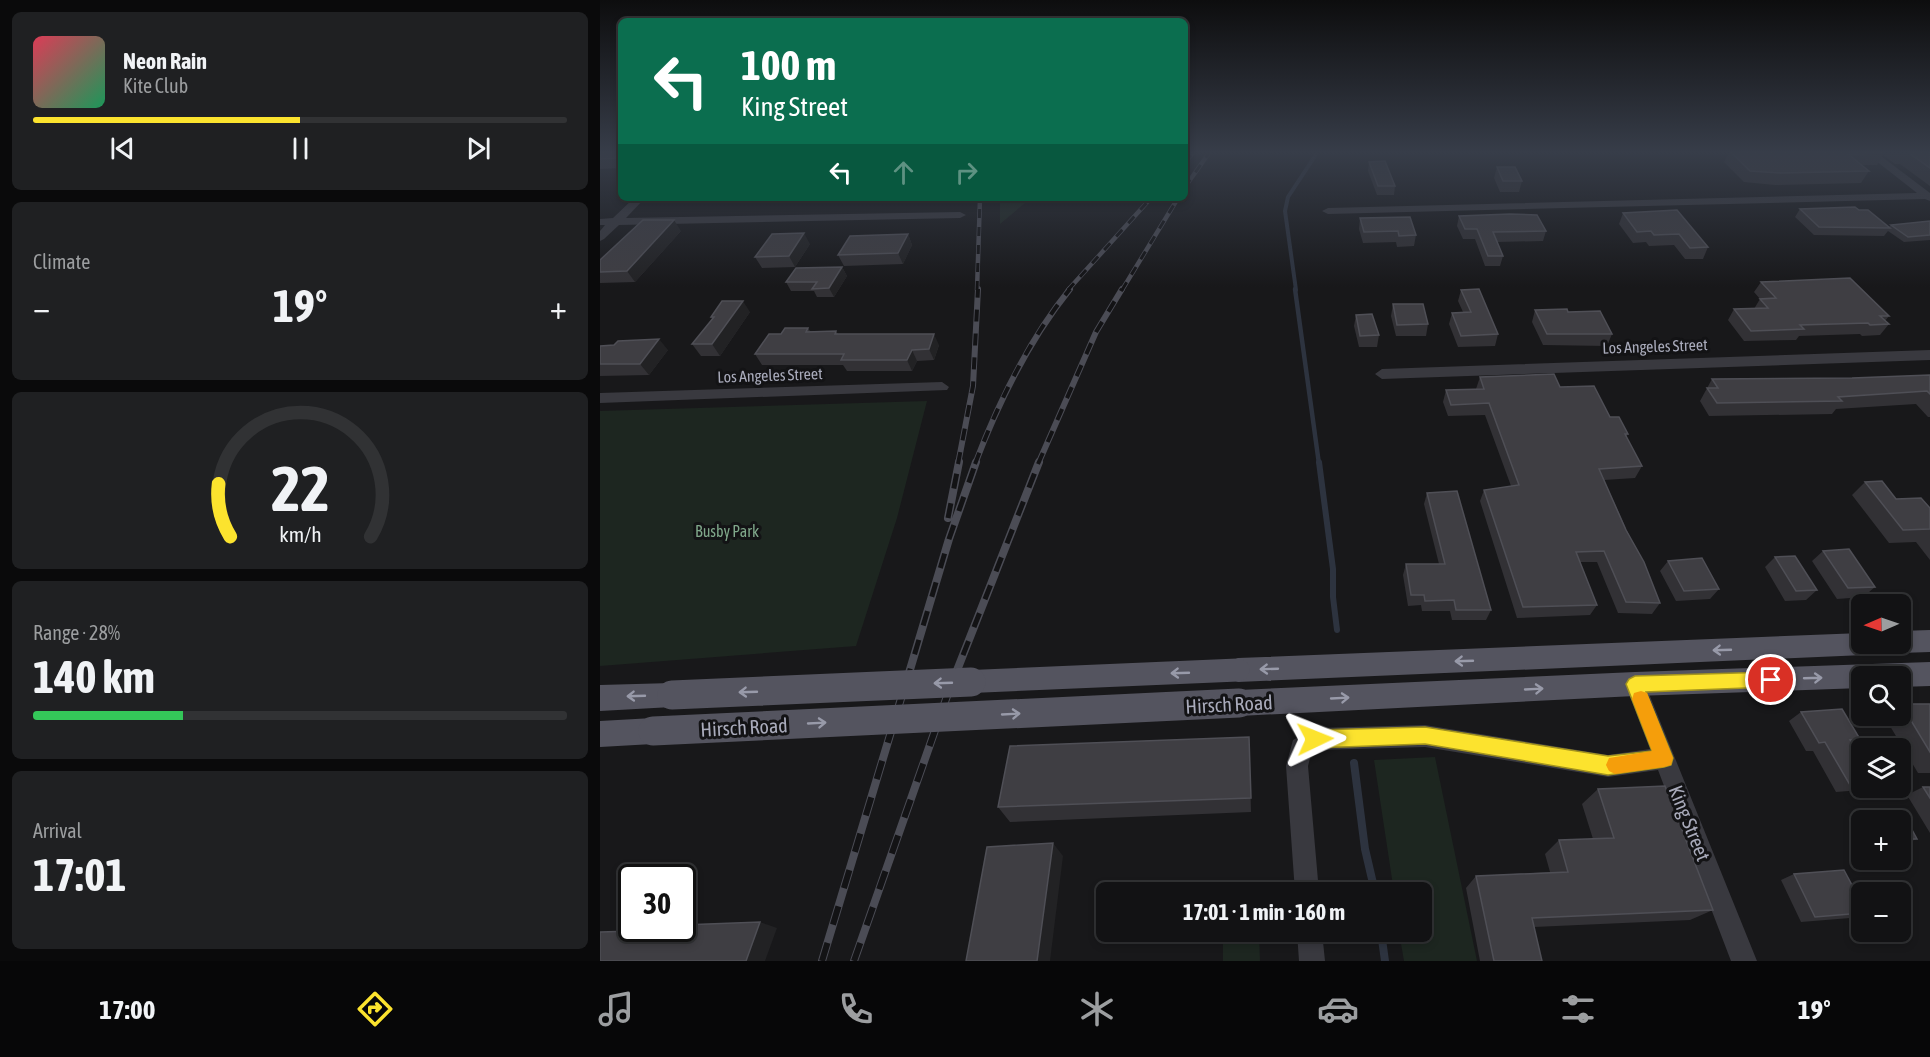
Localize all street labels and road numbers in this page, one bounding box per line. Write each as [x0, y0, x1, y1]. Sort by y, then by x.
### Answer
street label: Los Angeles Street [1602, 335, 1708, 358]
street label: Los Angeles Street [717, 364, 823, 387]
street label: Hirsch Road [1185, 690, 1273, 718]
street label: Hirsch Road [700, 713, 788, 741]
street label: King Street [1664, 782, 1716, 864]

